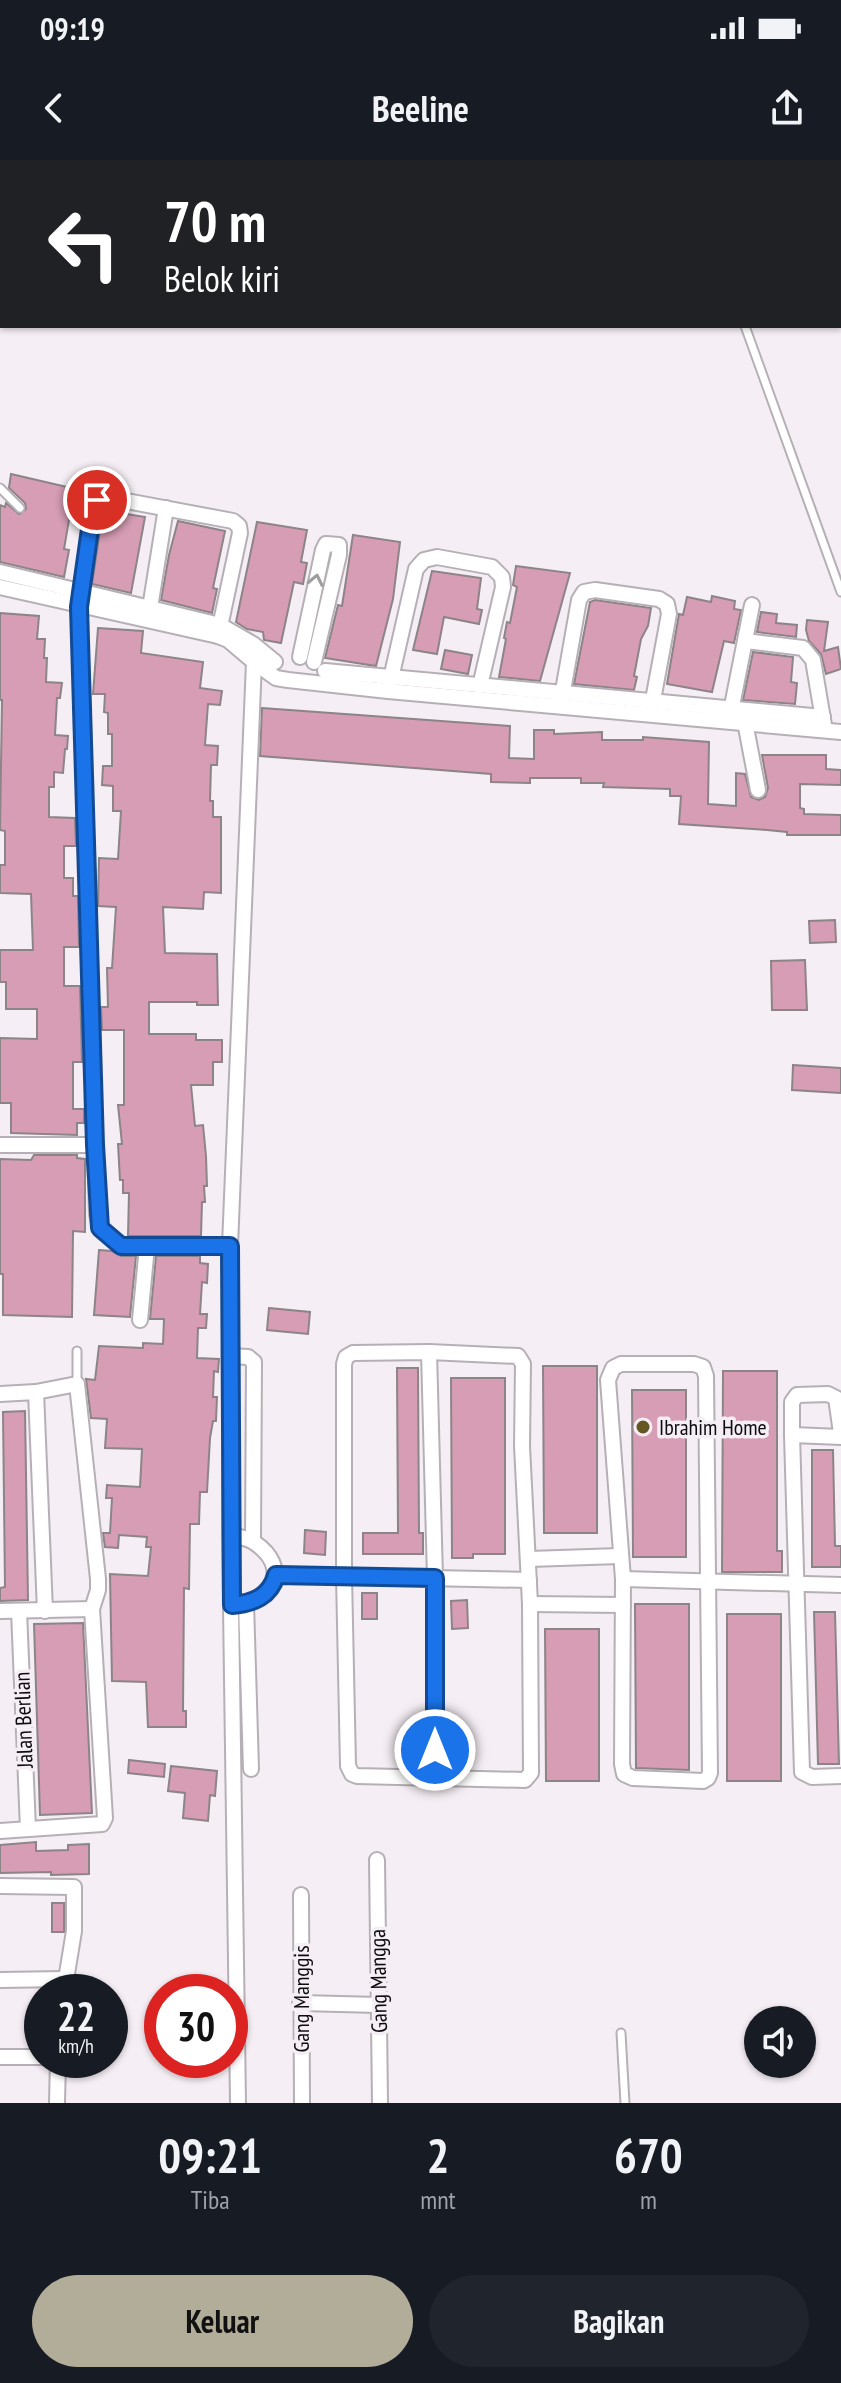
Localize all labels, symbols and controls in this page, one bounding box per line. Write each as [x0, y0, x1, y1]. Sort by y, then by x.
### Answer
text: 09:19 [40, 9, 105, 48]
text: Beeline [372, 85, 469, 132]
icon: back [32, 86, 76, 130]
icon: share [765, 86, 809, 130]
text: 70 m [164, 185, 266, 257]
icon: left [32, 192, 136, 296]
text: Belok kiri [164, 255, 280, 302]
pin [63, 466, 131, 534]
icon: arrive [75, 478, 119, 522]
one-way arrow [307, 574, 324, 588]
place label: Ibrahim Home [659, 1413, 767, 1441]
marker: Ibrahim Home [634, 1418, 652, 1436]
street label: Jalan Berlian [7, 1671, 39, 1770]
position arrow [393, 1708, 477, 1792]
street label: Gang Mangga [363, 1929, 393, 2033]
street label: Gang Manggis [287, 1945, 315, 2053]
speed limit sign: 30 [144, 1974, 248, 2078]
text: 22 [57, 1990, 95, 2042]
map controls [744, 2006, 816, 2078]
button: sound [744, 2006, 816, 2078]
text: km/h [58, 2033, 94, 2059]
text: 09:21 [158, 2124, 262, 2186]
text: 2 [427, 2124, 449, 2186]
text: 670 [614, 2124, 683, 2186]
text: Tiba [191, 2183, 230, 2216]
text: mnt [420, 2183, 456, 2216]
text: m [640, 2183, 657, 2216]
button: Keluar [32, 2275, 413, 2367]
button: Bagikan [429, 2275, 809, 2367]

